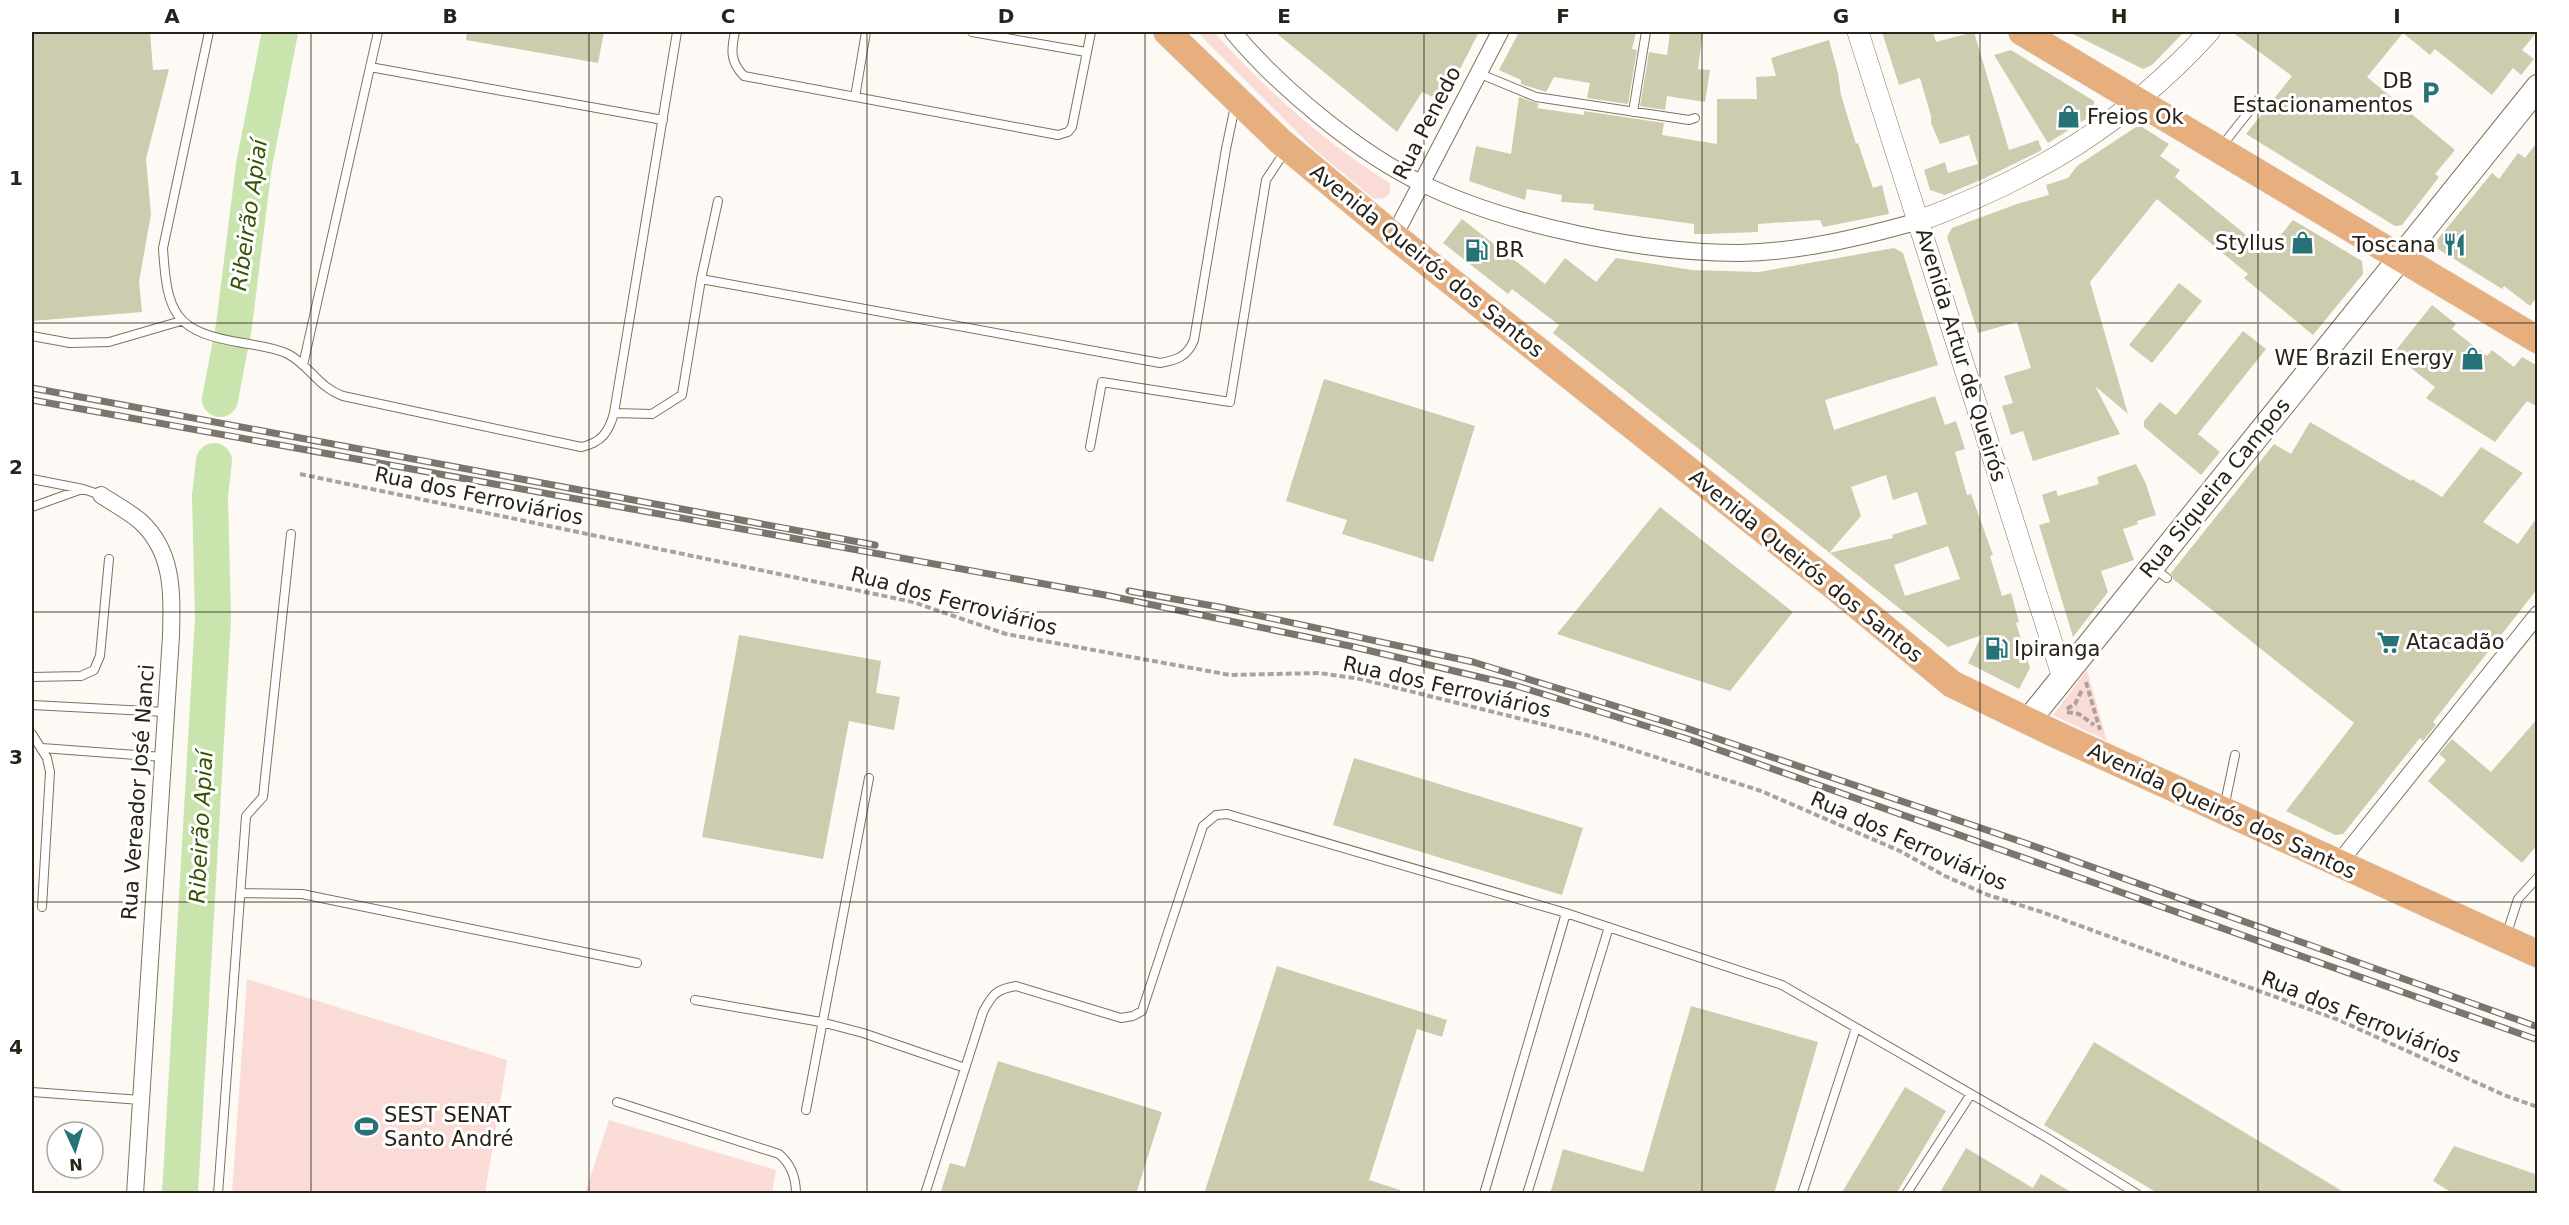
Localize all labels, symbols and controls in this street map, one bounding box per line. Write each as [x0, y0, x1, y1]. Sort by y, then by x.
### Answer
text: A [164, 4, 180, 28]
text: B [442, 4, 458, 28]
text: C [721, 4, 735, 28]
text: D [998, 4, 1014, 28]
text: E [1277, 4, 1291, 28]
text: F [1556, 4, 1570, 28]
text: G [1833, 4, 1849, 28]
text: H [2111, 4, 2127, 28]
text: I [2393, 4, 2401, 28]
street label: Rua Penedo [1388, 62, 1466, 184]
place label: DB Estacionamentos [2233, 69, 2413, 117]
parking icon: DB Estacionamentos [2418, 80, 2444, 106]
shop icon: Freios Ok [2056, 104, 2082, 130]
place label: Freios Ok [2087, 105, 2184, 129]
water label: Ribeirão Apiaí [226, 135, 272, 292]
street label: Avenida Queirós dos Santos [1306, 159, 1548, 363]
text: 1 [9, 166, 23, 190]
street label: Avenida Artur de Queirós [1911, 225, 2011, 485]
shop icon: Styllus [2290, 230, 2316, 256]
place label: Styllus [2215, 231, 2285, 255]
restaurant icon: Toscana [2441, 232, 2467, 258]
place label: Toscana [2351, 233, 2436, 257]
fuel station icon: BR [1464, 237, 1490, 263]
place label: BR [1495, 238, 1524, 262]
shop icon: WE Brazil Energy [2459, 345, 2485, 371]
place label: WE Brazil Energy [2274, 346, 2454, 370]
street label: Rua Siqueira Campos [2135, 393, 2295, 583]
text: 2 [9, 455, 23, 479]
street label: Rua dos Ferroviários [372, 462, 586, 530]
street label: Avenida Queirós dos Santos [1685, 464, 1927, 668]
street label: Rua dos Ferroviários [848, 562, 1060, 640]
supermarket icon: Atacadão [2375, 629, 2401, 655]
place label: Atacadão [2406, 630, 2505, 654]
fuel station icon: Ipiranga [1983, 636, 2009, 662]
place label: Ipiranga [2014, 637, 2100, 661]
street label: Rua dos Ferroviários [1341, 651, 1553, 723]
street label: Rua Vereador José Nanci [117, 663, 159, 921]
street label: Avenida Queirós dos Santos [2084, 738, 2360, 884]
text: 3 [9, 745, 23, 769]
water label: Ribeirão Apiaí [185, 747, 218, 904]
street label: Rua dos Ferroviários [1807, 787, 2011, 895]
street label: Rua dos Ferroviários [2258, 966, 2464, 1068]
text: 4 [9, 1035, 23, 1059]
place label: SEST SENAT Santo André [384, 1103, 513, 1151]
sports icon: SEST SENAT Santo André [353, 1114, 379, 1140]
north arrow [45, 1120, 105, 1180]
text: N [69, 1155, 83, 1174]

